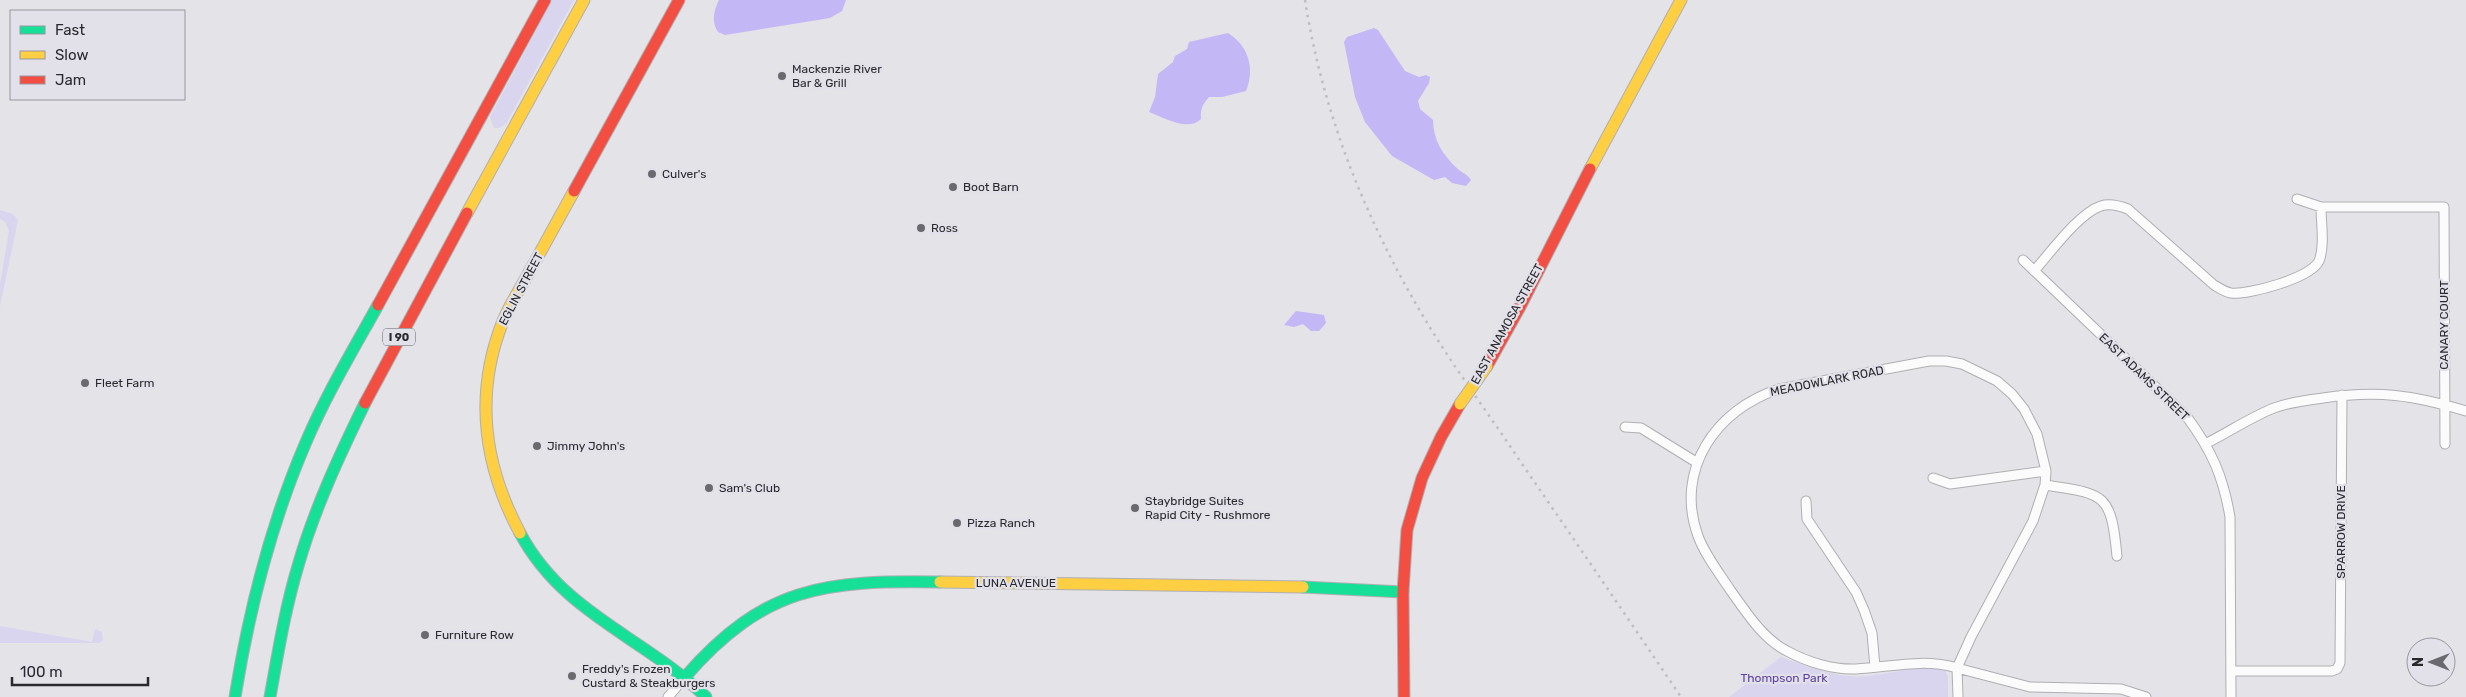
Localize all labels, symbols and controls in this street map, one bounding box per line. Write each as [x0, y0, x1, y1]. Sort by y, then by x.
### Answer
legend [10, 10, 185, 100]
text: Fast [55, 21, 85, 39]
text: Slow [55, 46, 88, 64]
place label: Mackenzie River Bar & Grill [792, 62, 882, 90]
marker: Mackenzie River Bar & Grill [776, 70, 788, 82]
text: Jam [55, 71, 86, 89]
place label: Culver's [662, 167, 706, 181]
marker: Culver's [646, 168, 658, 180]
place label: Boot Barn [963, 180, 1019, 194]
marker: Boot Barn [947, 181, 959, 193]
place label: Ross [931, 221, 958, 235]
marker: Ross [915, 222, 927, 234]
street label: EGLIN STREET [496, 250, 546, 328]
street label: EAST ANAMOSA STREET [1468, 261, 1546, 387]
street label: CANARY COURT [2437, 280, 2451, 370]
road number: I 90 [383, 328, 415, 346]
street label: EAST ADAMS STREET [2096, 330, 2192, 424]
street label: MEADOWLARK ROAD [1769, 363, 1885, 399]
place label: Fleet Farm [95, 376, 154, 390]
marker: Fleet Farm [79, 377, 91, 389]
place label: Jimmy John's [547, 439, 625, 453]
marker: Jimmy John's [531, 440, 543, 452]
place label: Sam's Club [719, 481, 780, 495]
marker: Sam's Club [703, 482, 715, 494]
street label: SPARROW DRIVE [2334, 485, 2348, 579]
place label: Staybridge Suites Rapid City - Rushmore [1145, 494, 1271, 522]
marker: Staybridge Suites Rapid City - Rushmore [1129, 502, 1141, 514]
place label: Pizza Ranch [967, 516, 1035, 530]
marker: Pizza Ranch [951, 517, 963, 529]
street label: LUNA AVENUE [976, 576, 1056, 590]
place label: Furniture Row [435, 628, 514, 642]
marker: Furniture Row [419, 629, 431, 641]
north arrow [2406, 637, 2456, 687]
scale bar [12, 654, 149, 686]
text: N [2410, 657, 2427, 667]
place label: Freddy's Frozen Custard & Steakburgers [582, 662, 715, 690]
text: 100 m [20, 663, 62, 681]
marker: Freddy's Frozen Custard & Steakburgers [566, 670, 578, 682]
park label: Thompson Park [1741, 671, 1828, 685]

